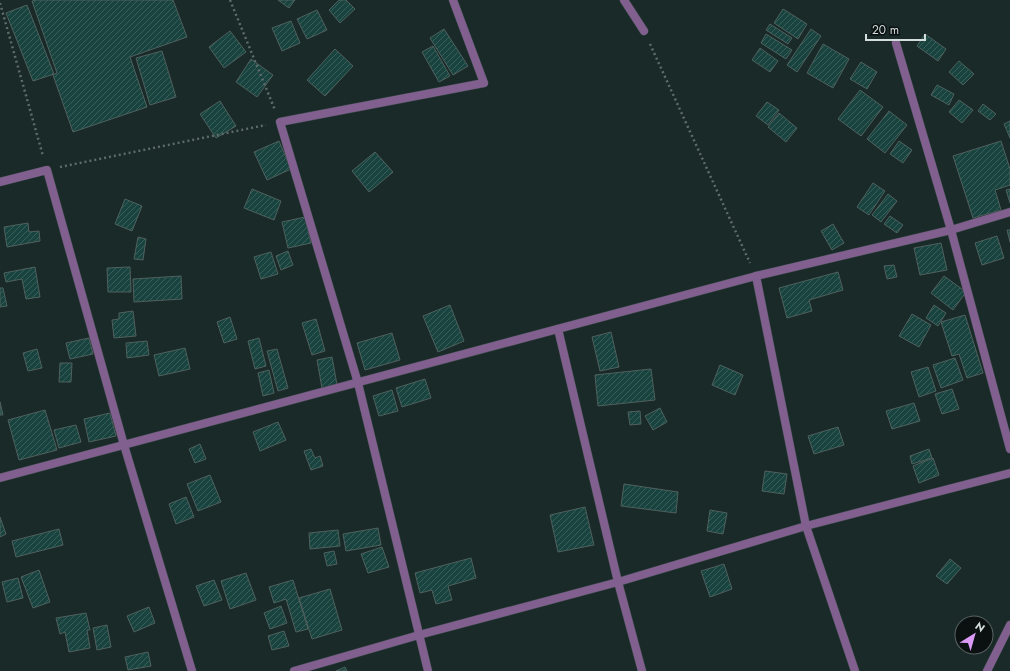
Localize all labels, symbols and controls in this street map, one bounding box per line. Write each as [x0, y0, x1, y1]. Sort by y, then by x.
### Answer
scale bar [866, 16, 925, 42]
text: 20 m [872, 21, 899, 39]
north arrow [954, 615, 994, 655]
text: N [972, 618, 988, 636]

